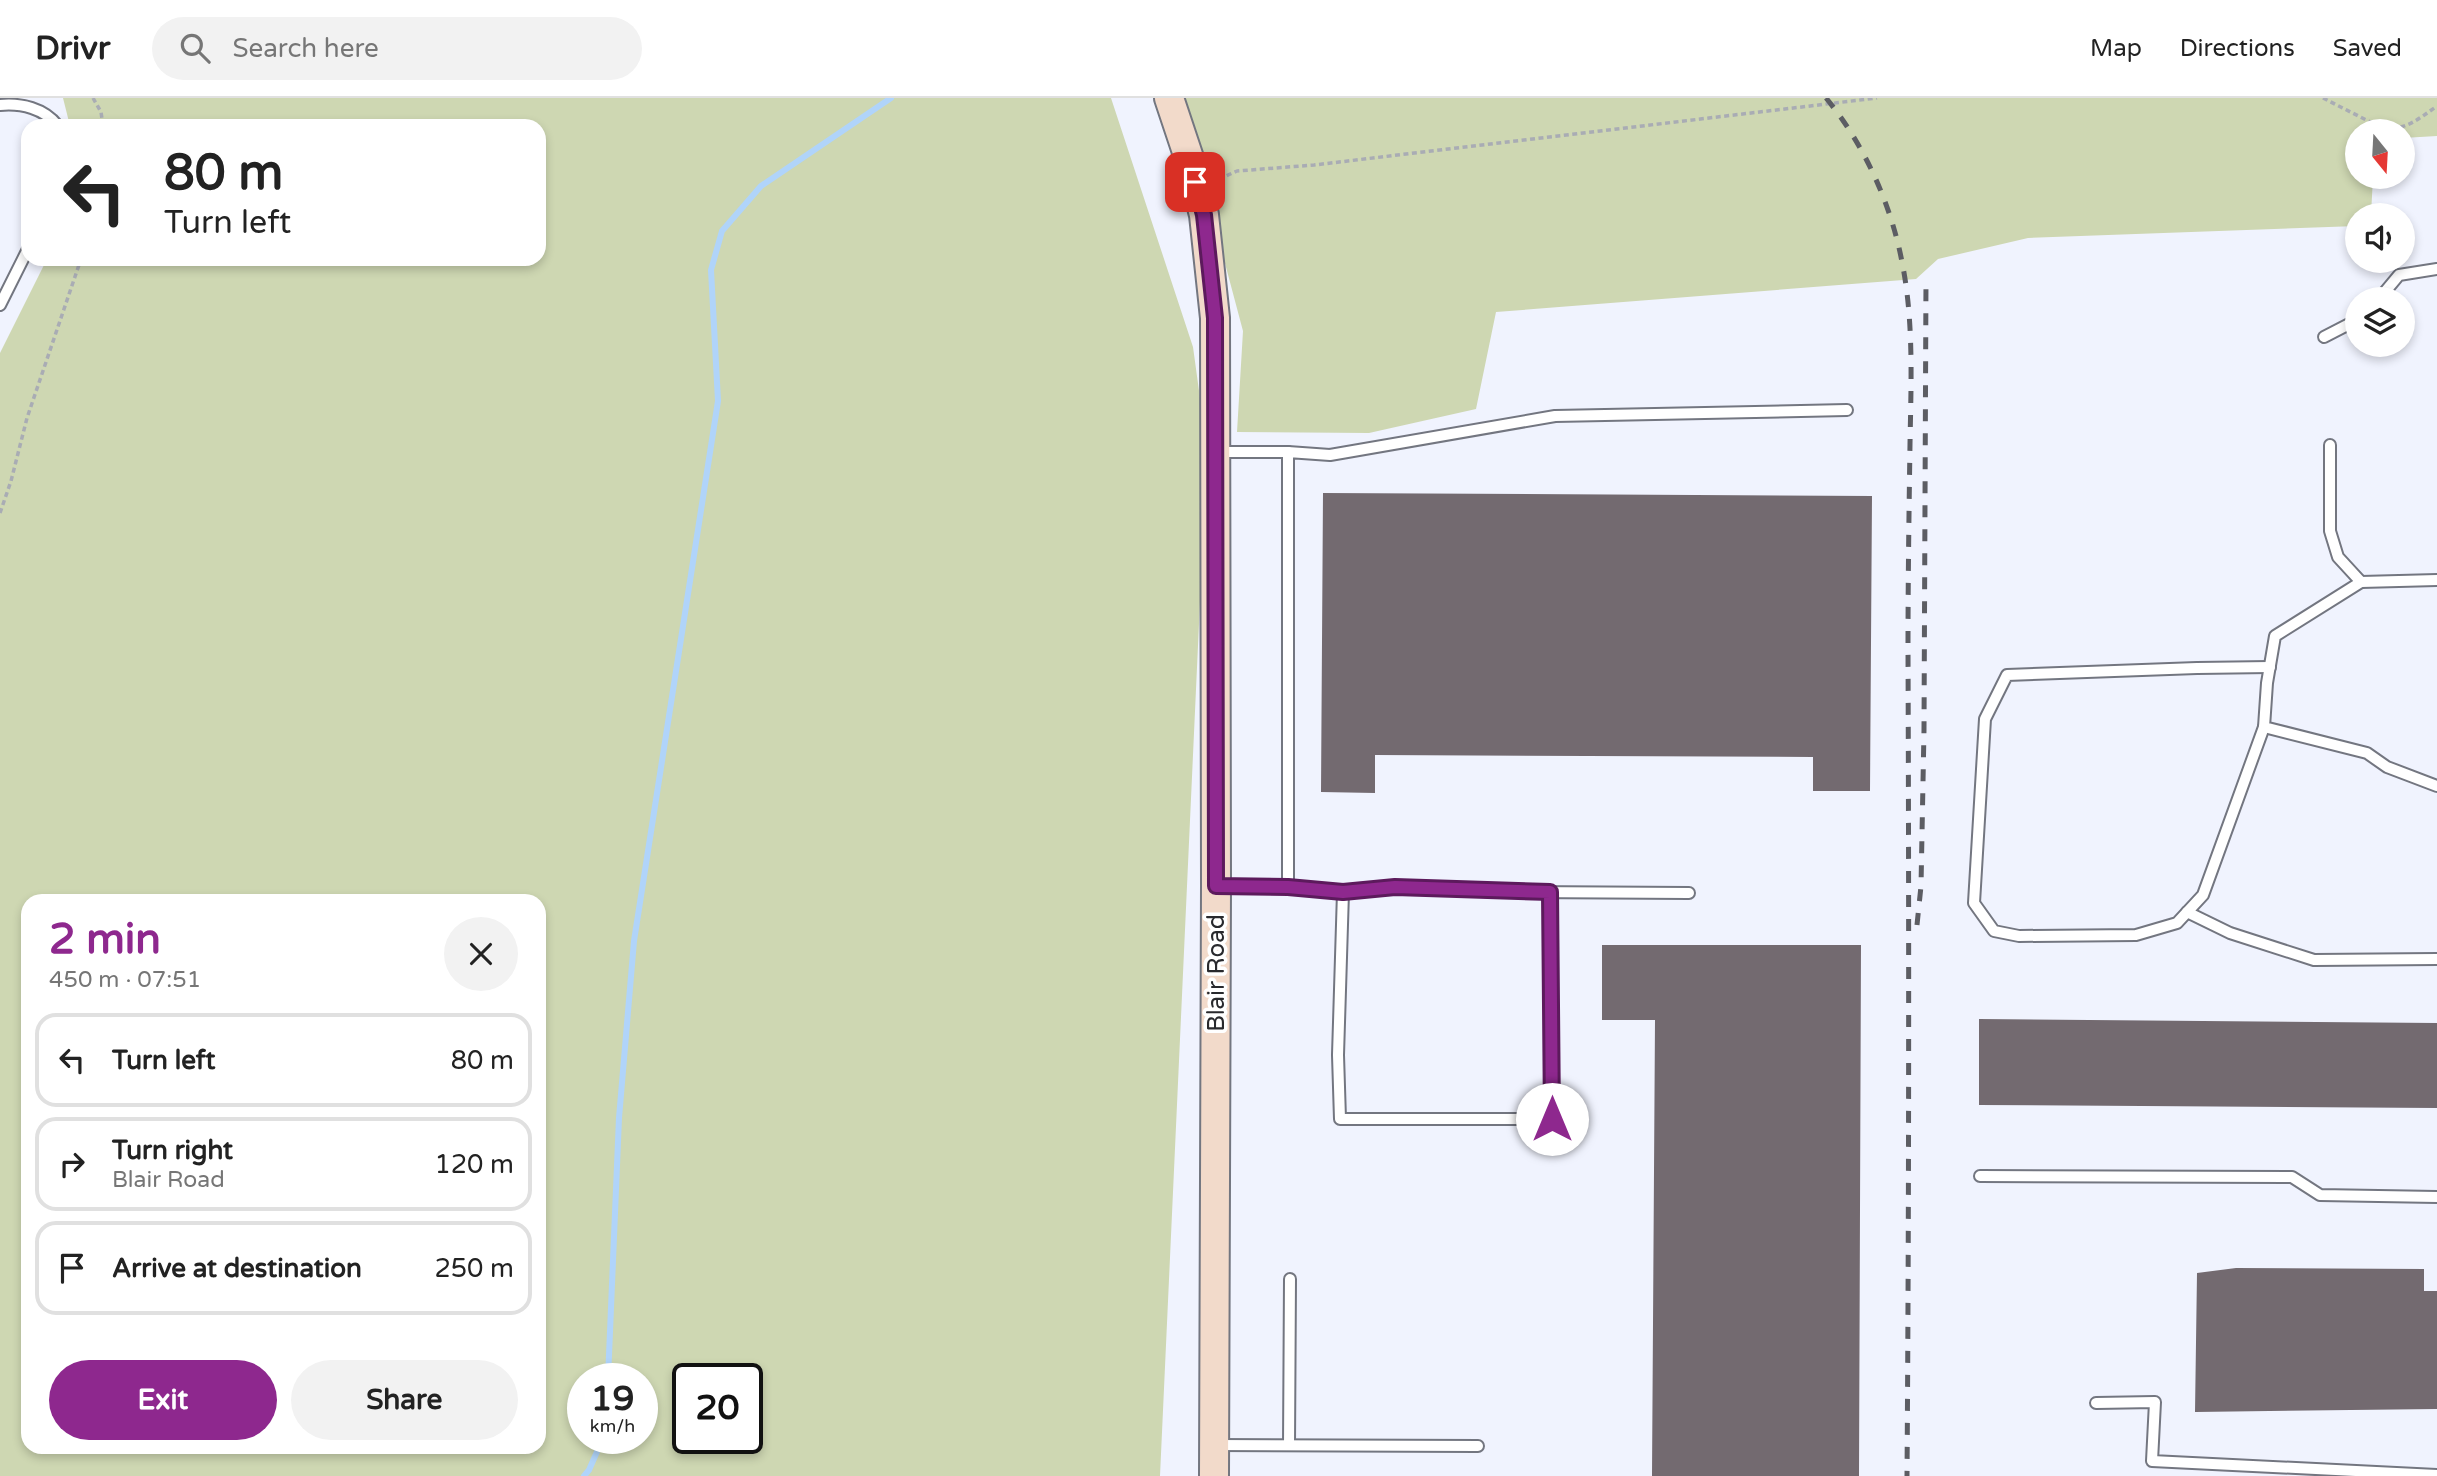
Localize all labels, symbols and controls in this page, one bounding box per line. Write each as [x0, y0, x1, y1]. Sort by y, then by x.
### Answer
search box [152, 17, 642, 80]
text: Drivr [35, 29, 110, 68]
icon: search [176, 29, 214, 67]
text: Search here [232, 33, 379, 64]
text: Map [2090, 34, 2142, 63]
text: Directions [2180, 34, 2295, 63]
text: Saved [2333, 34, 2402, 63]
north arrow [2345, 119, 2415, 189]
map controls [2345, 119, 2415, 357]
text: 80 m [164, 144, 283, 203]
icon: left [49, 147, 140, 238]
pin [1165, 152, 1225, 212]
icon: arrive [1176, 163, 1214, 201]
button: sound [2345, 203, 2415, 273]
text: Turn left [164, 204, 291, 242]
button: layers [2345, 287, 2415, 357]
text: 2 min [49, 914, 161, 965]
street label: Blair Road [1202, 914, 1231, 1032]
button: close [444, 917, 518, 991]
text: 450 m · 07:51 [49, 966, 201, 994]
icon: left [53, 1041, 91, 1079]
text: Turn left [112, 1045, 215, 1076]
text: 80 m [451, 1045, 514, 1076]
position arrow [1515, 1082, 1589, 1156]
text: Turn right [112, 1135, 233, 1166]
icon: right [53, 1145, 91, 1183]
text: 120 m [434, 1149, 514, 1180]
text: Blair Road [112, 1166, 225, 1194]
icon: arrive [53, 1249, 91, 1287]
text: Arrive at destination [112, 1253, 362, 1284]
text: 250 m [434, 1253, 514, 1284]
button: Exit [49, 1360, 277, 1440]
button: Share [291, 1360, 518, 1440]
speed limit sign: 20 [672, 1363, 763, 1454]
text: 19 [591, 1378, 634, 1420]
text: km/h [590, 1415, 635, 1437]

